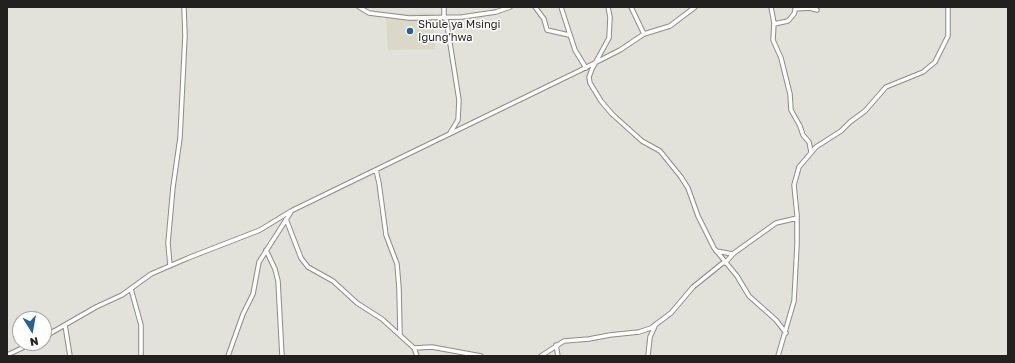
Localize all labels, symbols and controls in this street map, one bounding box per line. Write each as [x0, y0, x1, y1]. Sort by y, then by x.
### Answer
place label: Shule ya Msingi Igung'hwa [418, 18, 501, 44]
marker: Shule ya Msingi Igung'hwa [405, 26, 415, 36]
north arrow [12, 311, 52, 351]
text: N [29, 335, 40, 349]

